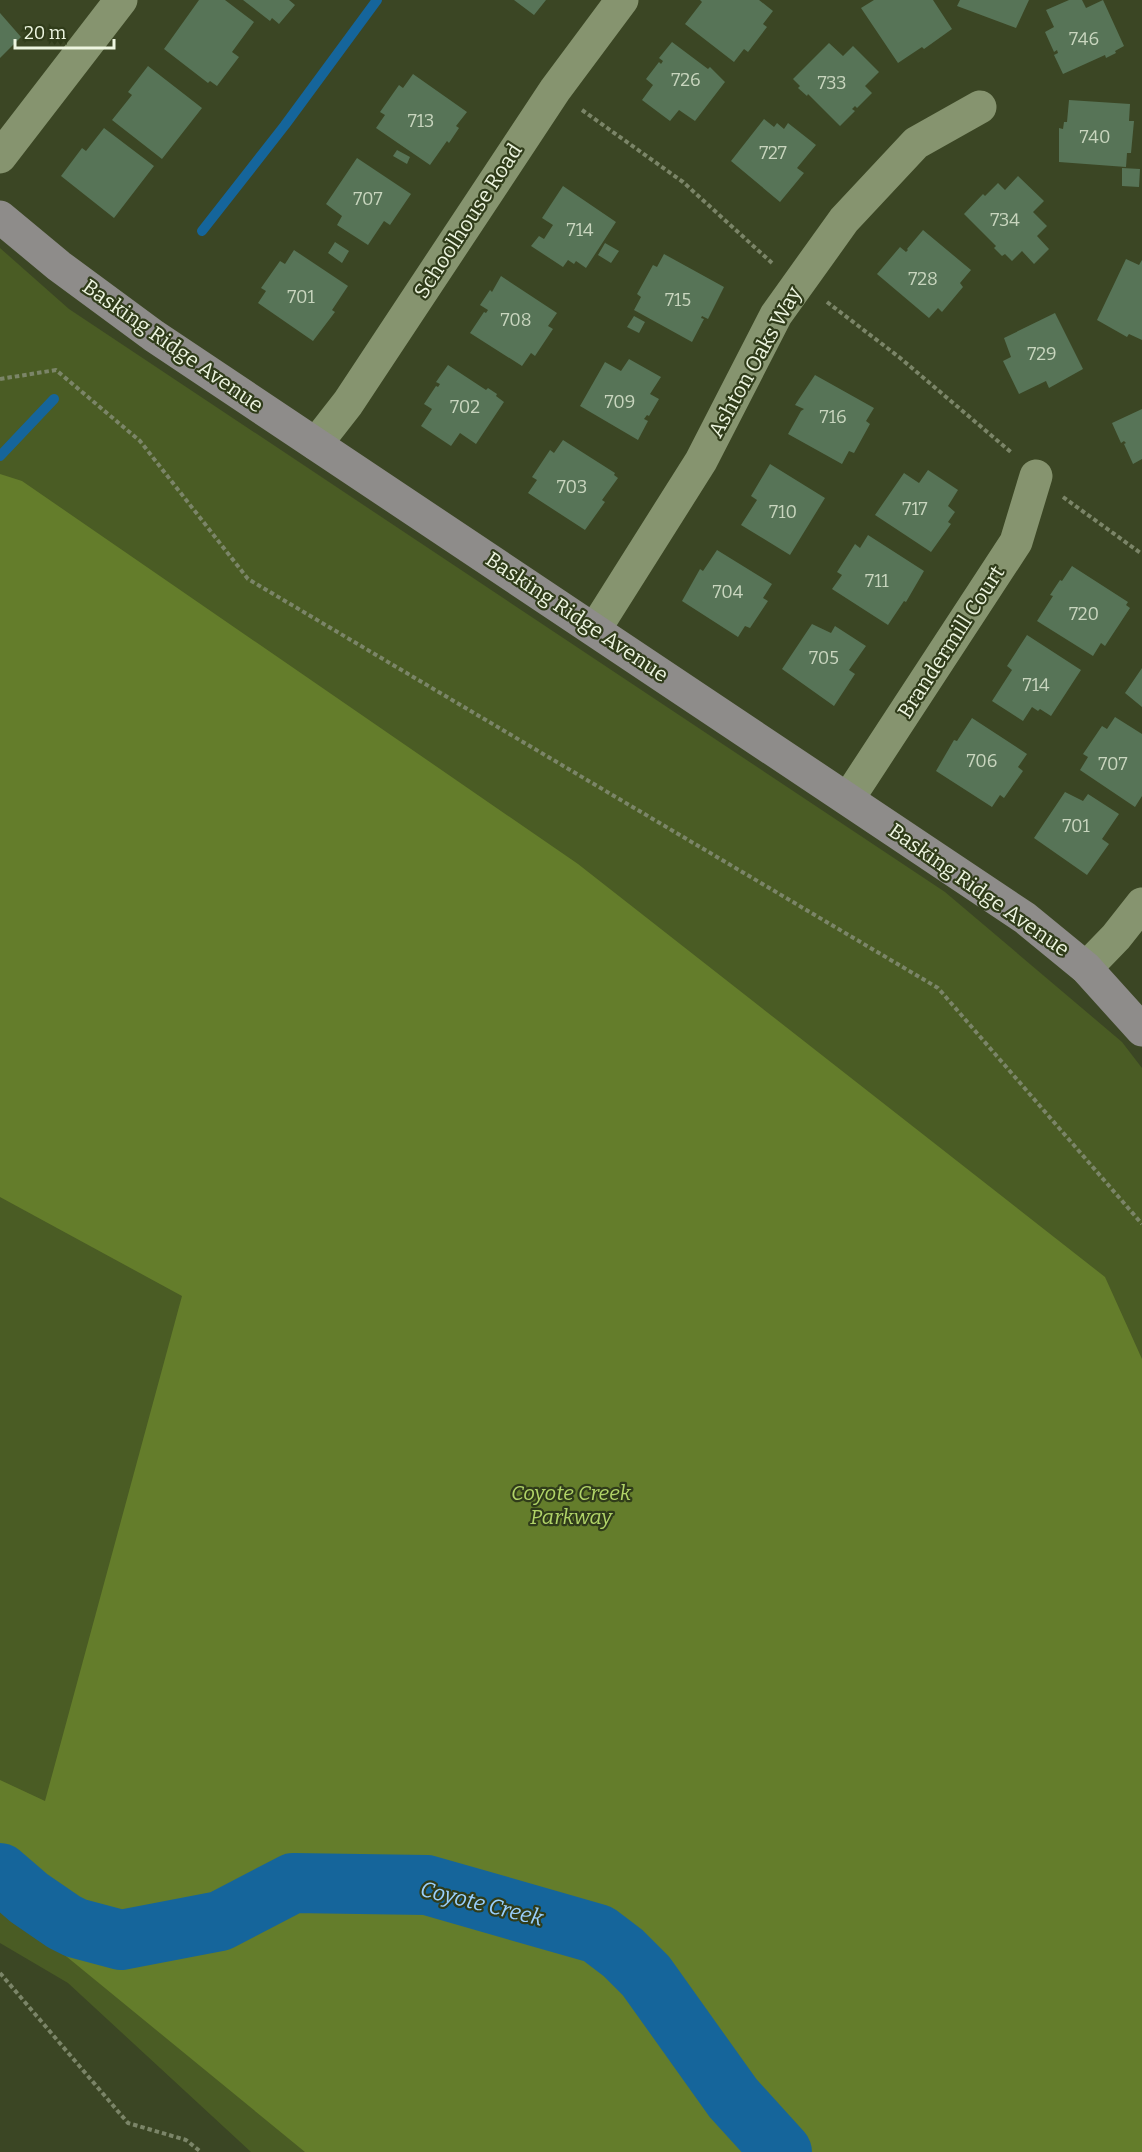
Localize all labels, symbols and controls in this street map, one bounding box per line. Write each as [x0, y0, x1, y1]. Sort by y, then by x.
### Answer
scale bar [15, 12, 114, 50]
text: 20 m [24, 22, 66, 44]
house number: 746 [1069, 28, 1099, 50]
house number: 726 [671, 69, 701, 91]
house number: 733 [818, 72, 846, 94]
house number: 713 [408, 110, 434, 132]
house number: 740 [1080, 126, 1110, 148]
street label: Schoolhouse Road [408, 139, 528, 303]
house number: 727 [759, 142, 787, 164]
house number: 707 [353, 188, 383, 210]
house number: 734 [990, 209, 1020, 231]
house number: 714 [567, 219, 594, 241]
house number: 728 [908, 268, 938, 290]
street label: Basking Ridge Avenue [78, 274, 268, 418]
street label: Ashton Oaks Way [703, 281, 808, 442]
house number: 701 [287, 286, 315, 308]
house number: 715 [665, 289, 691, 311]
house number: 708 [500, 309, 532, 331]
house number: 729 [1027, 343, 1057, 365]
house number: 709 [605, 391, 635, 413]
house number: 702 [450, 396, 480, 418]
house number: 716 [819, 406, 847, 428]
house number: 703 [557, 476, 587, 498]
house number: 717 [902, 498, 928, 520]
house number: 710 [769, 501, 797, 523]
street label: Basking Ridge Avenue [481, 546, 673, 688]
street label: Brandermill Court [892, 560, 1010, 723]
house number: 711 [865, 570, 890, 592]
house number: 704 [713, 581, 744, 603]
house number: 720 [1069, 603, 1099, 625]
house number: 705 [809, 647, 839, 669]
house number: 714 [1023, 674, 1050, 696]
house number: 706 [967, 750, 997, 772]
house number: 707 [1098, 753, 1128, 775]
house number: 701 [1062, 815, 1090, 837]
street label: Basking Ridge Avenue [884, 818, 1074, 962]
park label: Coyote Creek Parkway [511, 1480, 632, 1530]
water label: Coyote Creek [418, 1875, 547, 1932]

